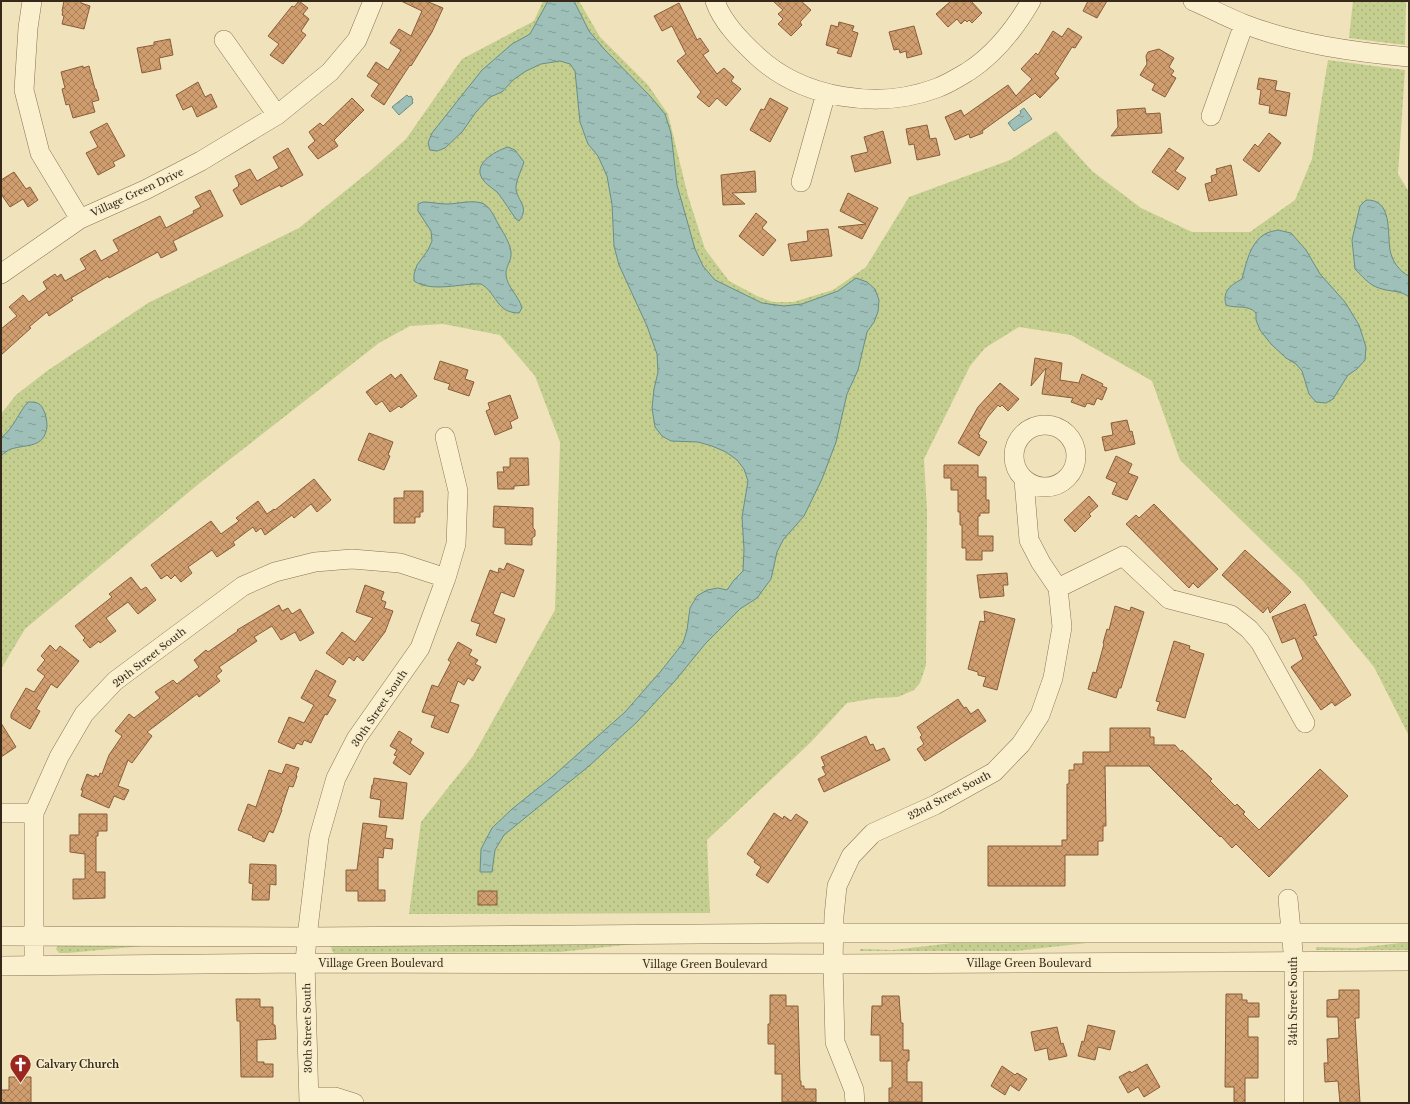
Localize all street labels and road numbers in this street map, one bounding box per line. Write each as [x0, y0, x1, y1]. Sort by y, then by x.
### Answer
street label: Village Green Drive [88, 165, 186, 220]
street label: 29th Street South [110, 625, 189, 690]
street label: 30th Street South [349, 667, 410, 749]
street label: 32nd Street South [906, 768, 993, 823]
street label: 34th Street South [1287, 956, 1300, 1045]
street label: Village Green Boulevard [317, 957, 444, 970]
street label: Village Green Boulevard [965, 957, 1092, 970]
street label: Village Green Boulevard [641, 958, 768, 971]
street label: 30th Street South [300, 983, 315, 1073]

